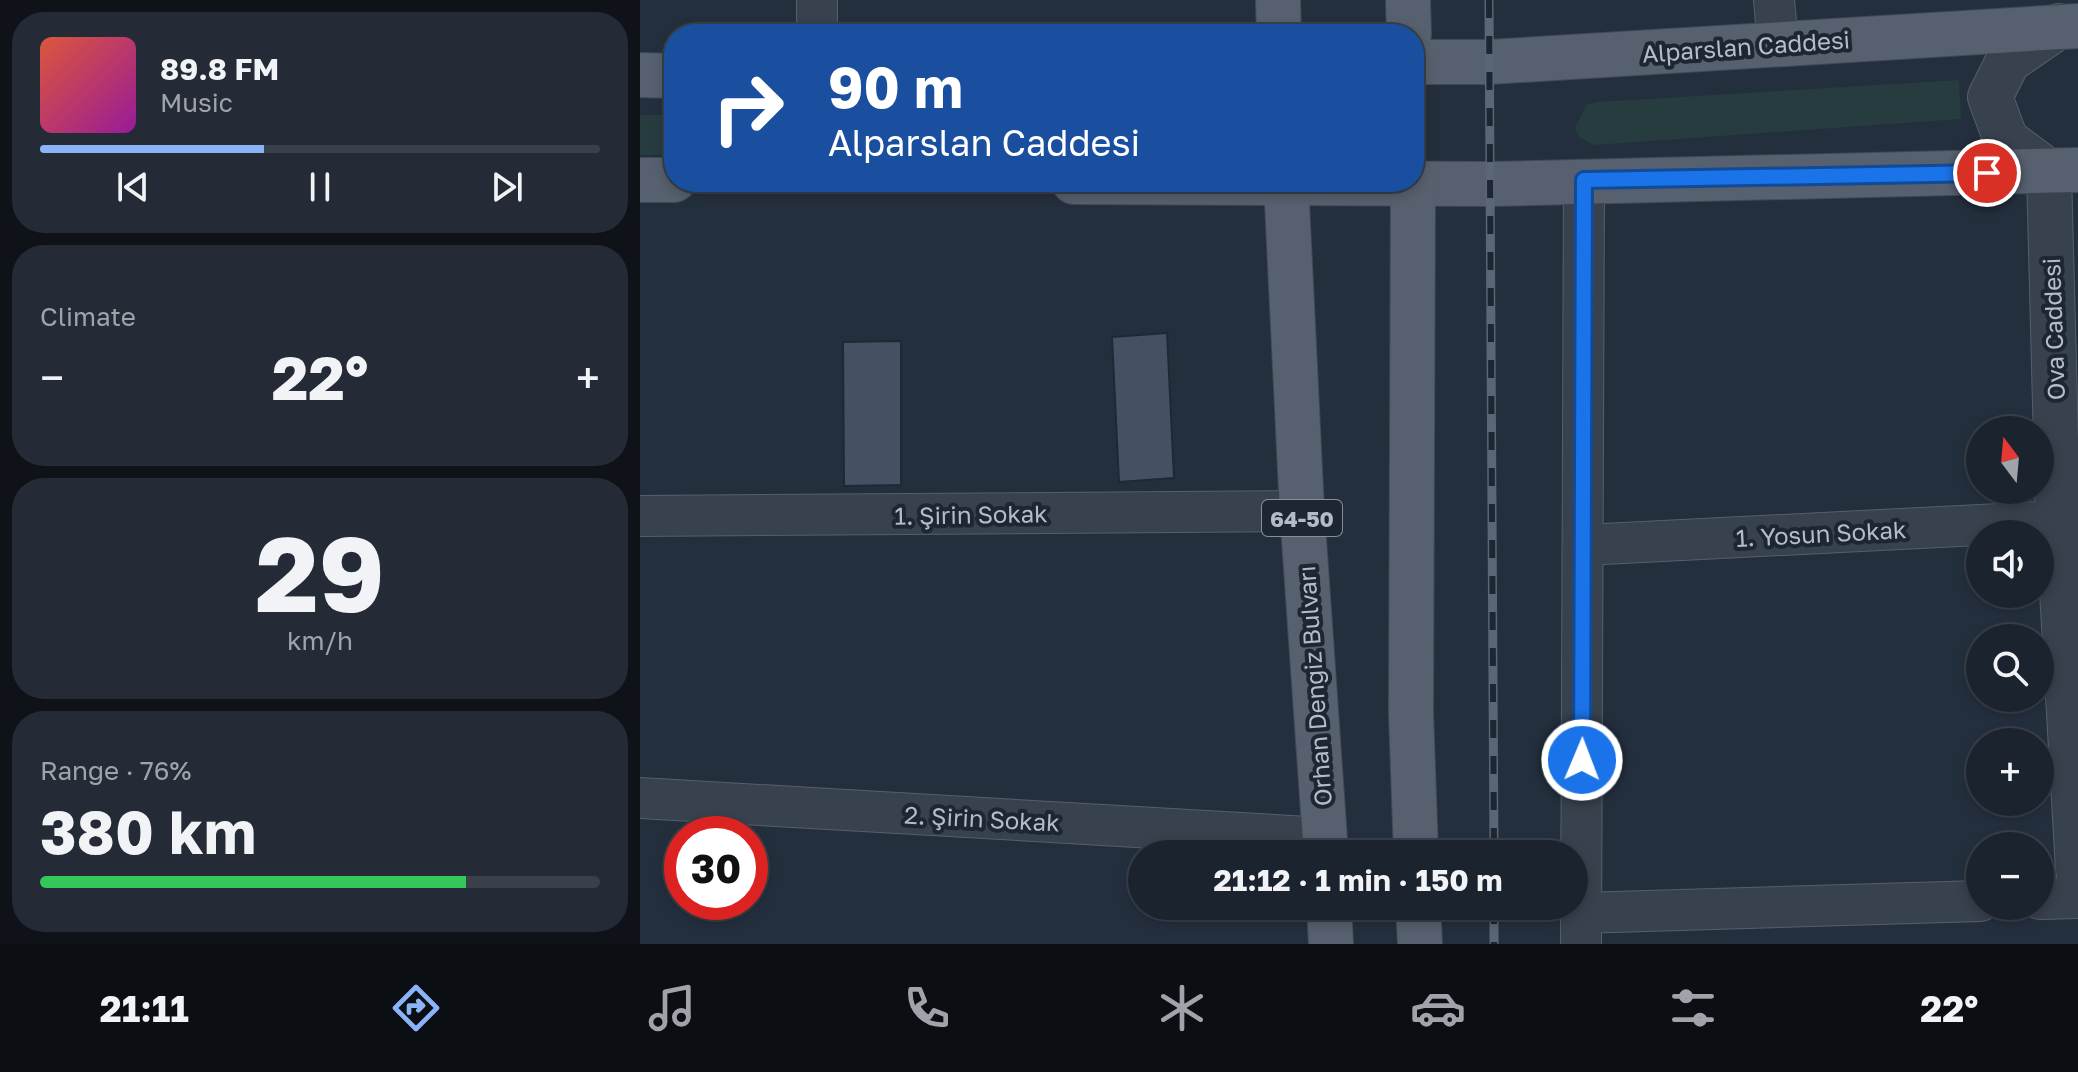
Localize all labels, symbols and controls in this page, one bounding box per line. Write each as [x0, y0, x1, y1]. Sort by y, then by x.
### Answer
street label: Alparslan Caddesi [1641, 24, 1851, 68]
text: 89.8 FM [160, 51, 279, 87]
text: 90 m [828, 53, 963, 120]
icon: right [696, 56, 800, 160]
text: Music [160, 87, 233, 118]
text: Alparslan Caddesi [828, 121, 1140, 164]
pin [1953, 139, 2021, 207]
icon: arrive [1965, 151, 2009, 195]
icon: previous [111, 165, 155, 209]
icon: pause [298, 165, 342, 209]
icon: next [485, 165, 529, 209]
street label: Ova Caddesi [2036, 257, 2070, 401]
text: Climate [40, 301, 136, 332]
text: 22° [272, 341, 368, 413]
text: − [40, 351, 64, 404]
text: + [576, 351, 600, 404]
north arrow [1966, 416, 2054, 504]
map controls [1966, 416, 2054, 920]
street label: 1. Şirin Sokak [894, 498, 1048, 530]
road number: 64-50 [1262, 500, 1342, 536]
text: 29 [255, 510, 385, 635]
street label: 1. Yosun Sokak [1735, 514, 1907, 552]
button: sound [1966, 520, 2054, 608]
street label: Orhan Dengiz Bulvarı [1291, 565, 1337, 807]
button: search [1966, 624, 2054, 712]
text: km/h [287, 625, 353, 656]
position arrow [1540, 718, 1624, 802]
button: + [1966, 728, 2054, 816]
text: Range · 76% [40, 755, 191, 786]
text: 380 km [40, 795, 256, 867]
street label: 2. Şirin Sokak [904, 799, 1060, 837]
speed limit sign: 30 [664, 816, 768, 920]
button: − [1966, 832, 2054, 920]
text: 21:12 · 1 min · 150 m [1214, 862, 1502, 898]
icon: directions [388, 980, 444, 1036]
icon: music [644, 980, 700, 1036]
icon: phone [899, 980, 955, 1036]
icon: climate [1154, 980, 1210, 1036]
icon: car [1410, 980, 1466, 1036]
icon: filters [1665, 980, 1721, 1036]
text: 21:11 [100, 987, 189, 1030]
text: 22° [1920, 987, 1978, 1030]

